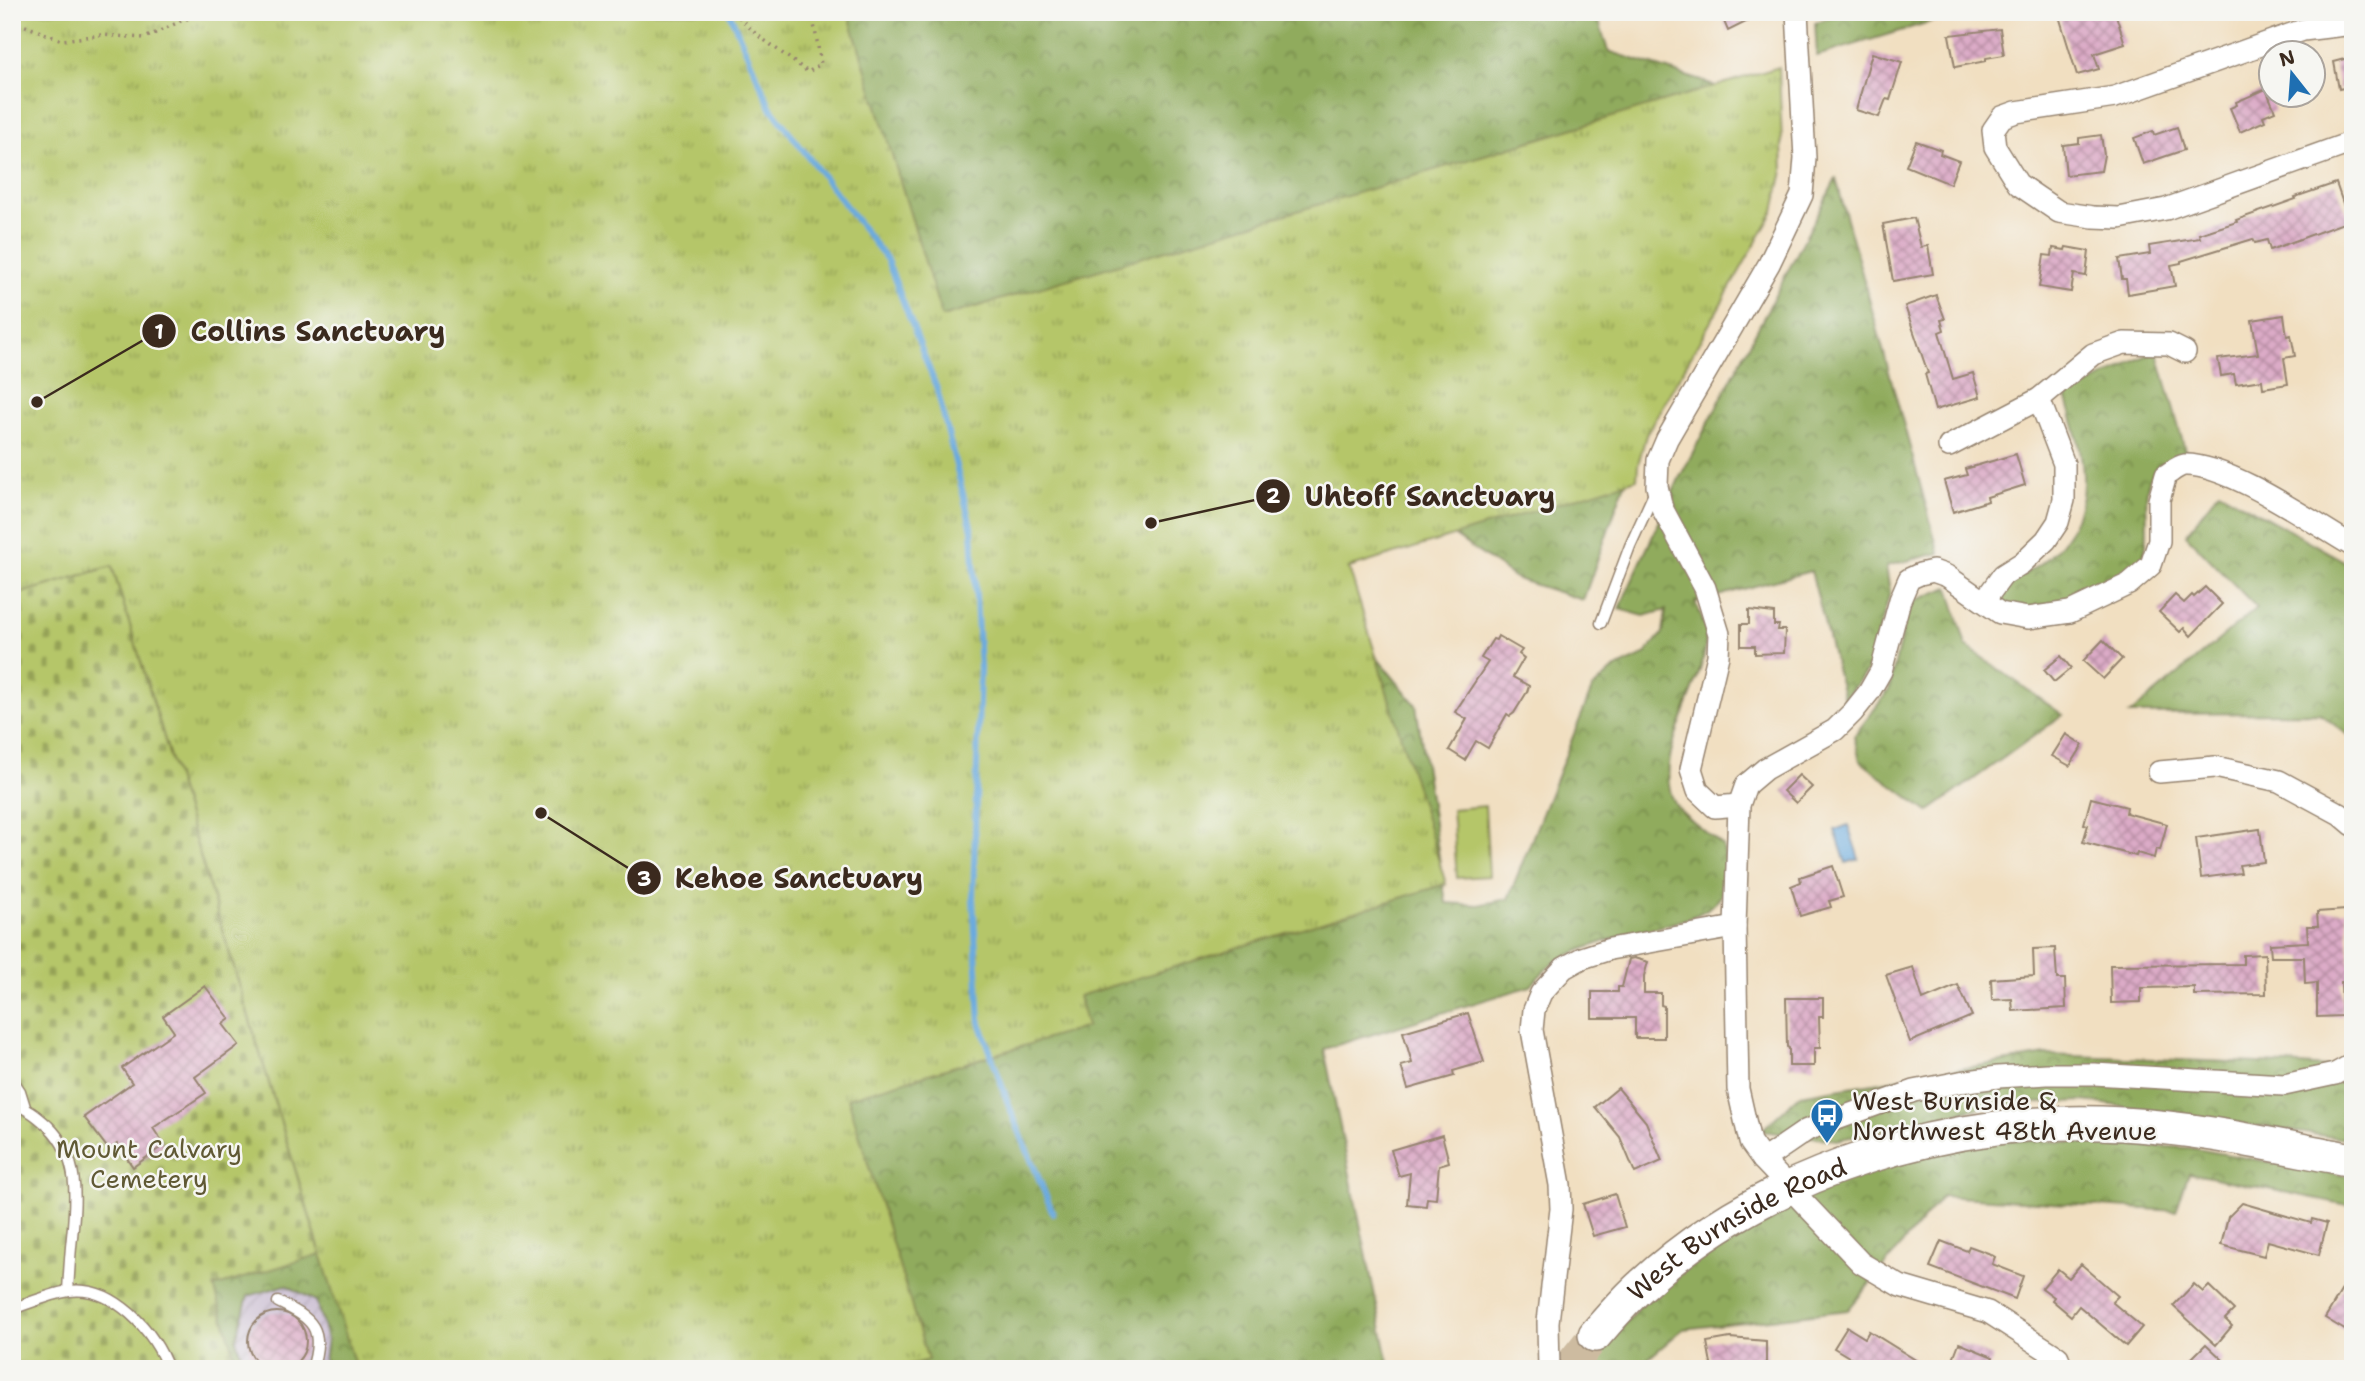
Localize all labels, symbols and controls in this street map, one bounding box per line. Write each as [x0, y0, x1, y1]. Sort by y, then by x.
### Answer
north arrow [2256, 38, 2326, 108]
text: N [2276, 44, 2298, 72]
callout: Collins Sanctuary [141, 307, 459, 356]
text: Collins Sanctuary [191, 312, 445, 350]
text: 1 [154, 318, 164, 346]
callout: Uhtoff Sanctuary [1256, 471, 1570, 520]
text: Uhtoff Sanctuary [1305, 477, 1555, 515]
text: 2 [1266, 482, 1281, 510]
callout: Kehoe Sanctuary [626, 854, 938, 903]
text: Kehoe Sanctuary [675, 859, 923, 897]
text: 3 [637, 865, 651, 893]
place label: West Burnside & Northwest 48th Avenue [1852, 1083, 2157, 1148]
bus stop icon: West Burnside & Northwest 48th Avenue [1808, 1096, 1846, 1145]
park label: Mount Calvary Cemetery [56, 1131, 242, 1196]
street label: West Burnside Road [1619, 1148, 1851, 1308]

